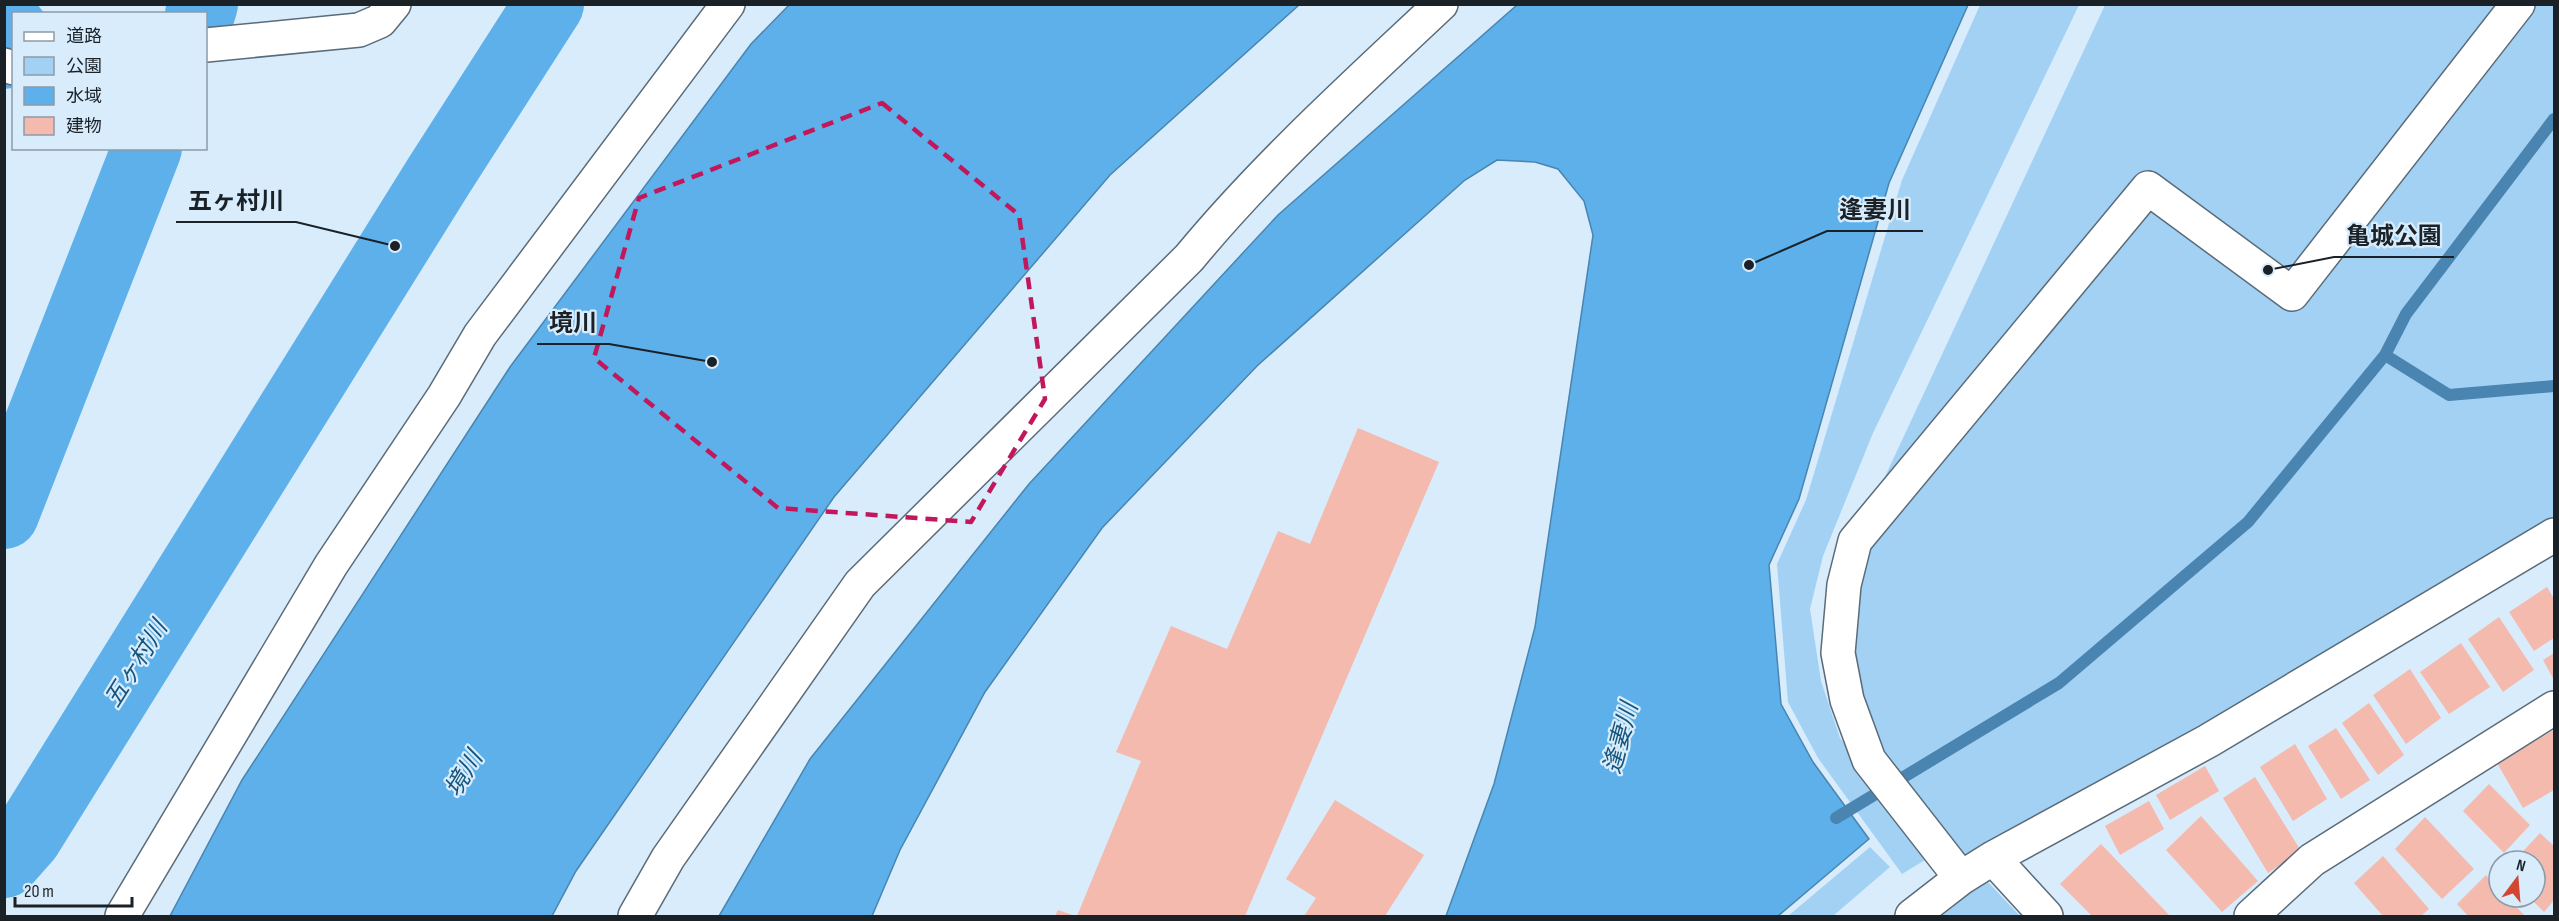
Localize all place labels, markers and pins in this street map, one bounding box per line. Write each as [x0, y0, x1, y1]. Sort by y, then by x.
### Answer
callout: 五ヶ村川 [176, 180, 296, 222]
callout: 逢妻川 [1827, 189, 1923, 231]
callout: 亀城公園 [2334, 215, 2454, 257]
callout: 境川 [537, 302, 609, 344]

